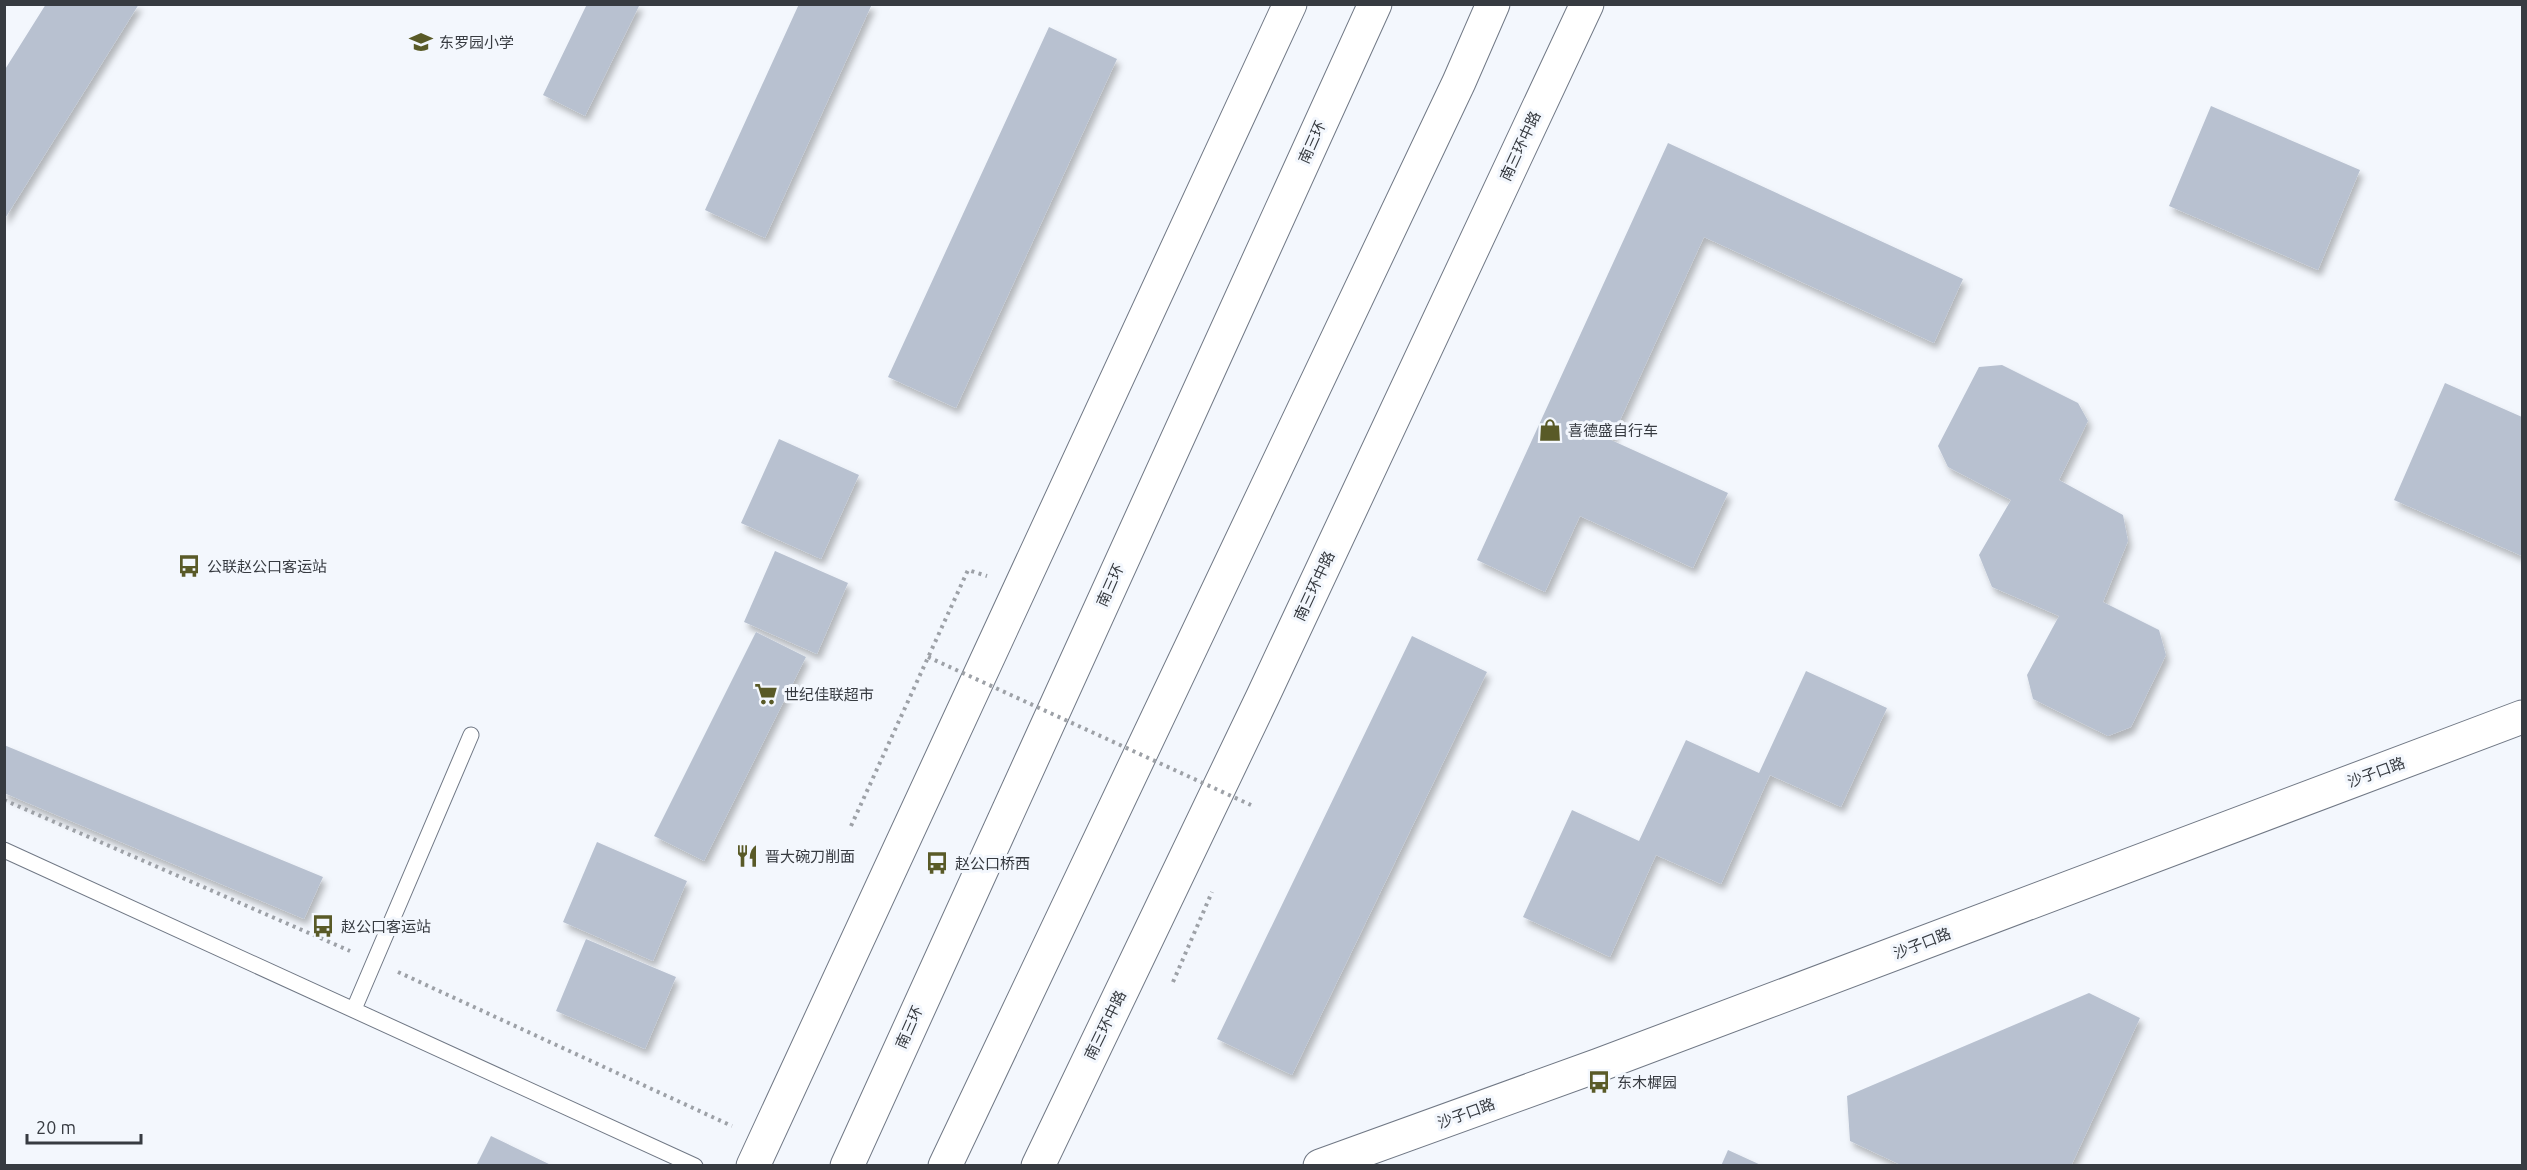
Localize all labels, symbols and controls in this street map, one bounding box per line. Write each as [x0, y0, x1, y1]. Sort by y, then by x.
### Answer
school or university icon: 东罗园小学 [408, 29, 434, 55]
place label: 东罗园小学 [439, 34, 514, 51]
street label: 南三环中路 [1496, 108, 1544, 184]
street label: 南三环 [1295, 118, 1329, 166]
shop icon: 喜德盛自行车 [1537, 417, 1563, 443]
place label: 喜德盛自行车 [1568, 422, 1658, 439]
street label: 南三环中路 [1290, 548, 1338, 624]
bus stop icon: 公联赵公口客运站 [176, 553, 202, 579]
place label: 公联赵公口客运站 [207, 558, 327, 575]
street label: 南三环 [1093, 561, 1127, 609]
supermarket icon: 世纪佳联超市 [753, 681, 779, 707]
place label: 世纪佳联超市 [784, 686, 874, 703]
street label: 沙子口路 [2345, 754, 2407, 790]
restaurant icon: 晋大碗刀削面 [734, 843, 760, 869]
place label: 晋大碗刀削面 [765, 848, 855, 865]
bus stop icon: 赵公口桥西 [924, 850, 950, 876]
place label: 赵公口桥西 [955, 855, 1030, 872]
bus stop icon: 赵公口客运站 [310, 913, 336, 939]
place label: 赵公口客运站 [341, 918, 431, 935]
street label: 沙子口路 [1891, 924, 1953, 962]
street label: 南三环中路 [1081, 988, 1129, 1062]
street label: 南三环 [892, 1003, 926, 1051]
bus stop icon: 东木樨园 [1586, 1069, 1612, 1095]
place label: 东木樨园 [1617, 1074, 1677, 1091]
street label: 沙子口路 [1435, 1095, 1497, 1131]
scale bar [27, 1107, 141, 1145]
text: 20 m [36, 1117, 76, 1137]

